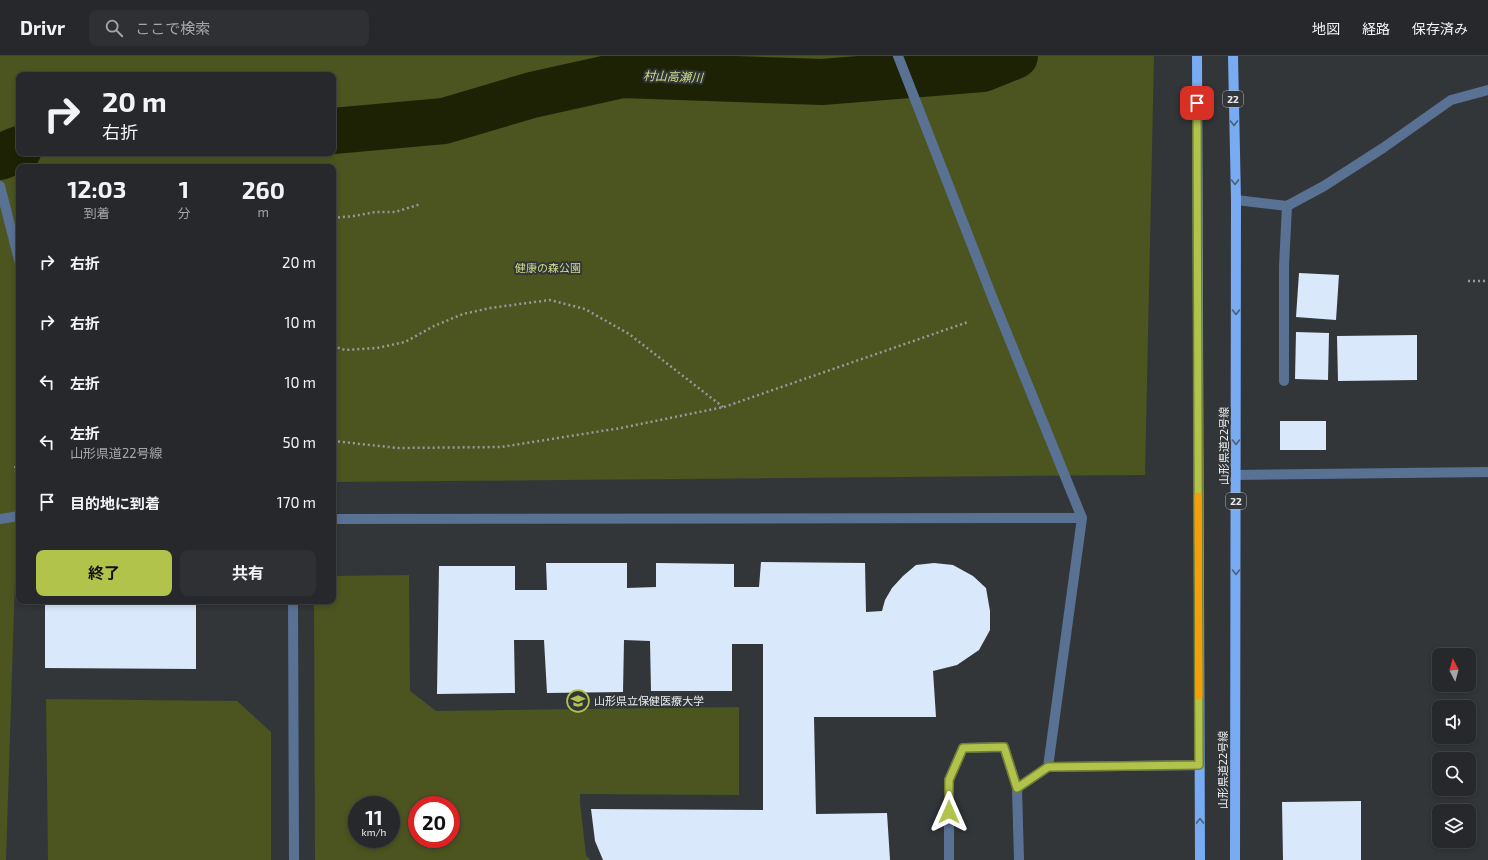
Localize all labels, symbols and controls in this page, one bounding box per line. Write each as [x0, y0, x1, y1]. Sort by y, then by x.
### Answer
search box [89, 10, 369, 46]
text: Drivr [20, 16, 65, 39]
icon: search [103, 17, 125, 39]
text: ここで検索 [135, 19, 210, 37]
text: 地図 [1312, 20, 1340, 37]
text: 経路 [1362, 20, 1390, 37]
text: 保存済み [1412, 20, 1468, 37]
water label: 村山高瀬川 [643, 68, 705, 84]
text: 20 m [102, 84, 167, 118]
pin [1180, 86, 1214, 120]
icon: right [36, 88, 88, 140]
road number: 22 [1223, 91, 1243, 107]
icon: arrive [1186, 92, 1208, 114]
one-way arrow [1230, 120, 1238, 126]
text: 右折 [102, 121, 138, 143]
text: 12:03 [67, 174, 126, 203]
text: 1 [179, 174, 189, 203]
text: 260 [242, 175, 285, 204]
one-way arrow [1231, 179, 1239, 185]
text: m [258, 204, 269, 220]
text: 到着 [84, 205, 110, 221]
text: 分 [177, 205, 191, 221]
icon: right [36, 251, 58, 273]
text: 20 m [282, 253, 316, 271]
text: 右折 [70, 254, 100, 272]
park label: 健康の森公園 [515, 261, 581, 274]
one-way arrow [1232, 309, 1240, 315]
icon: right [36, 311, 58, 333]
text: 10 m [284, 313, 316, 331]
text: 右折 [70, 314, 100, 332]
icon: left [36, 371, 58, 393]
text: 10 m [284, 373, 316, 391]
text: 左折 [70, 374, 100, 392]
street label: 山形県道22号線 [1217, 407, 1230, 485]
text: 左折 [70, 424, 100, 442]
icon: left [36, 431, 58, 453]
text: 50 m [282, 433, 316, 451]
one-way arrow [1232, 439, 1240, 445]
text: 山形県道22号線 [70, 445, 163, 461]
icon: arrive [36, 491, 58, 513]
text: 170 m [277, 493, 316, 511]
road number: 22 [1226, 493, 1246, 509]
text: 目的地に到着 [70, 494, 160, 512]
button: 終了 [36, 550, 172, 596]
button: 共有 [180, 550, 316, 596]
one-way arrow [1232, 569, 1240, 575]
north arrow [1432, 648, 1476, 692]
map controls [1432, 648, 1476, 848]
school or university icon: 山形県立保健医療大学 [565, 688, 591, 714]
place label: 山形県立保健医療大学 [594, 694, 704, 707]
button: sound [1432, 700, 1476, 744]
street label: 山形県道22号線 [1216, 731, 1229, 809]
button: search [1432, 752, 1476, 796]
position arrow [928, 791, 970, 833]
speed limit sign: 20 [408, 796, 460, 848]
button: layers [1432, 804, 1476, 848]
text: 11 [365, 805, 383, 829]
one-way arrow [1196, 818, 1204, 824]
text: km/h [362, 826, 386, 838]

